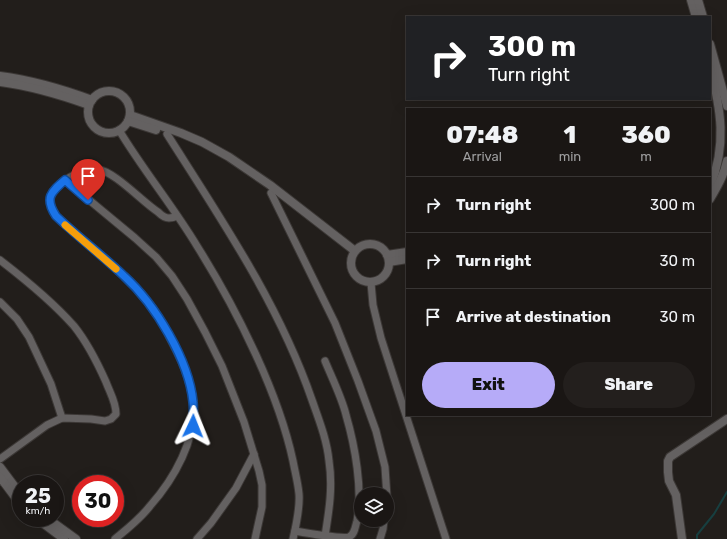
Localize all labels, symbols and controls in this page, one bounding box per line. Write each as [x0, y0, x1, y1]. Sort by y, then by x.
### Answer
text: 300 m [488, 30, 576, 63]
icon: right [422, 32, 474, 84]
text: Turn right [488, 64, 570, 86]
text: 07:48 [446, 121, 518, 149]
text: 1 [564, 121, 576, 149]
text: 360 [621, 121, 671, 149]
text: Arrival [463, 149, 502, 164]
text: min [559, 149, 581, 164]
text: m [640, 149, 652, 164]
pin [71, 159, 105, 200]
icon: arrive [77, 165, 99, 187]
icon: right [422, 194, 444, 216]
text: Turn right [456, 196, 531, 214]
text: 300 m [650, 196, 695, 214]
icon: right [422, 250, 444, 272]
text: Turn right [456, 252, 531, 270]
text: 30 m [659, 252, 695, 270]
icon: arrive [422, 306, 444, 328]
text: Arrive at destination [456, 308, 611, 326]
text: 30 m [659, 308, 695, 326]
button: Exit [422, 362, 555, 408]
button: Share [563, 362, 695, 408]
position arrow [172, 405, 214, 447]
speed limit sign: 30 [72, 475, 124, 527]
text: 25 [25, 484, 51, 508]
map controls [354, 487, 394, 527]
button: layers [354, 487, 394, 527]
text: km/h [26, 505, 50, 517]

